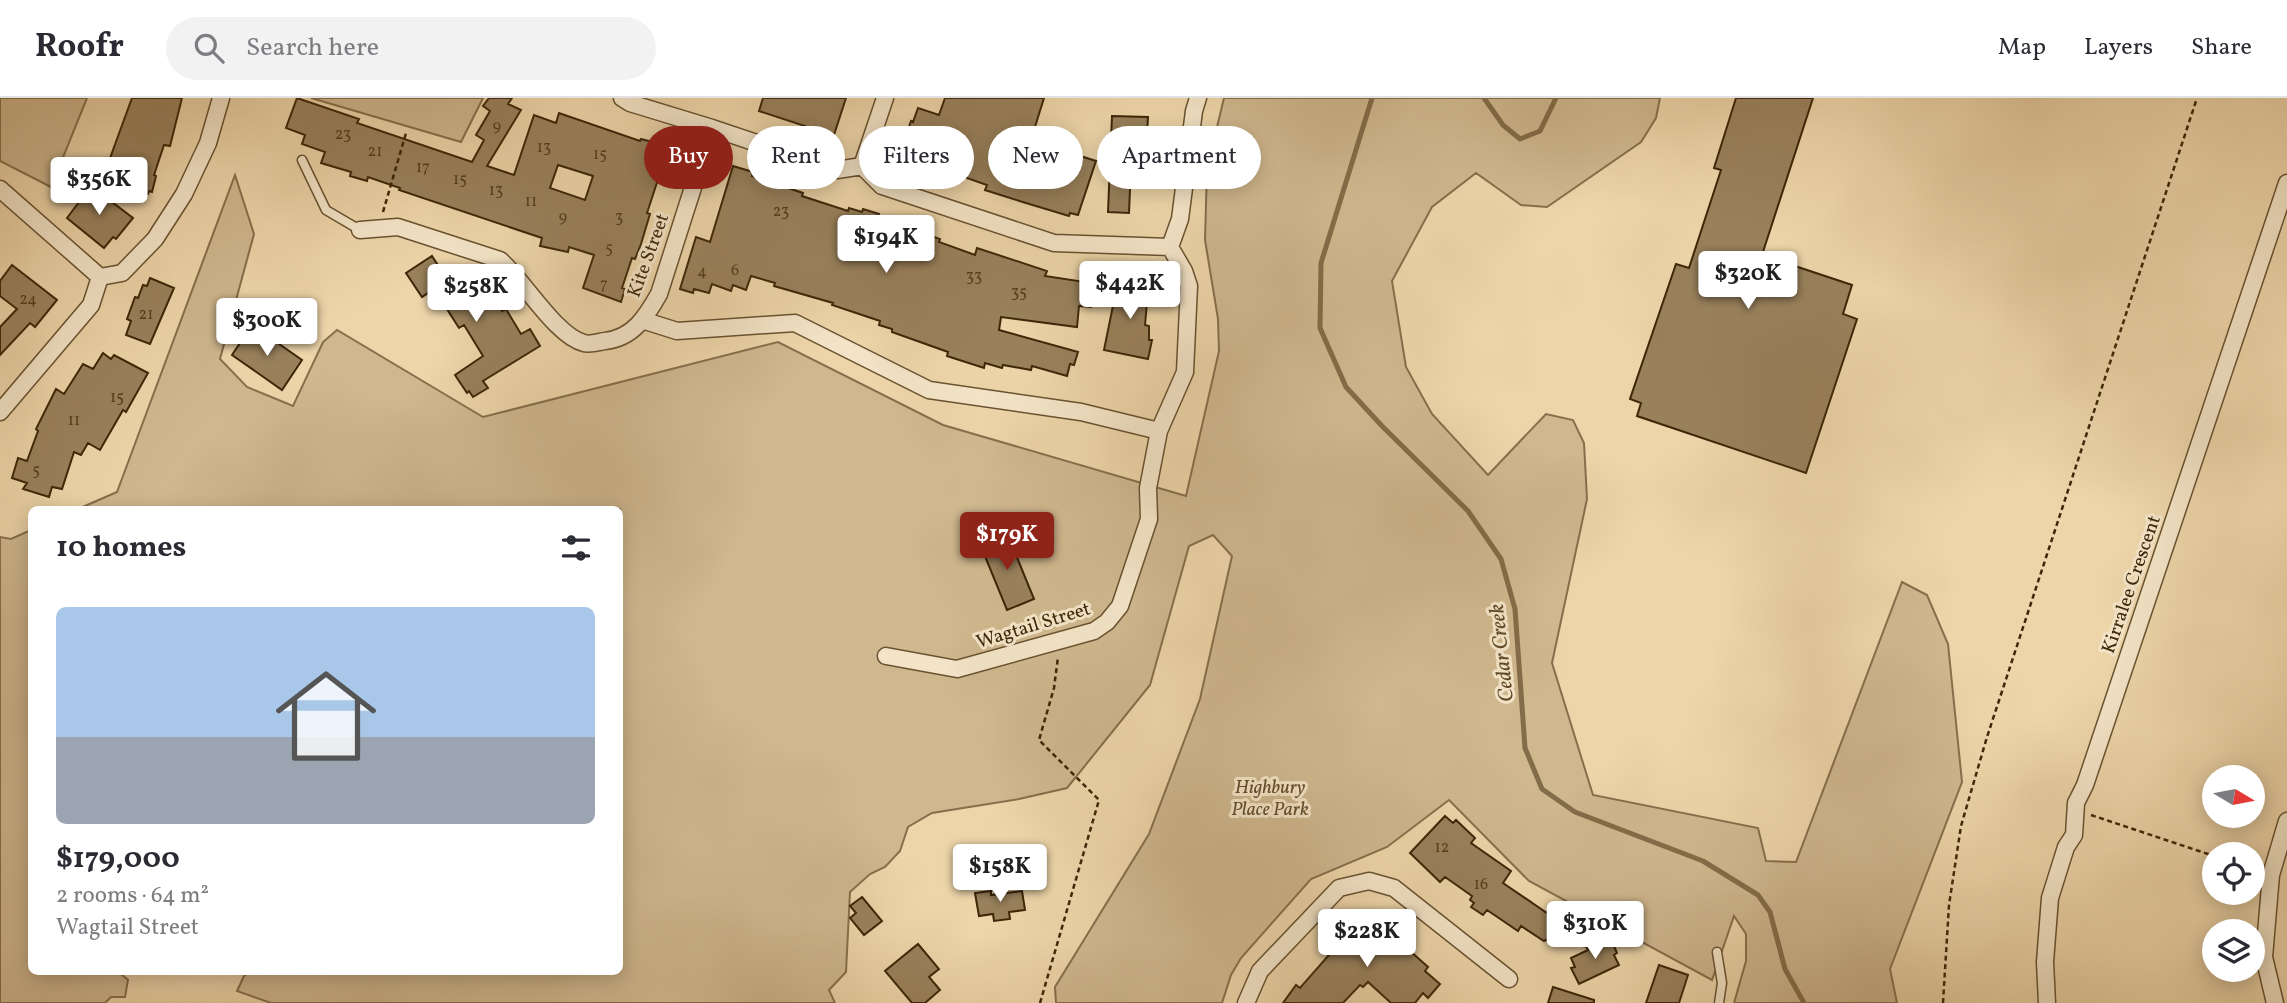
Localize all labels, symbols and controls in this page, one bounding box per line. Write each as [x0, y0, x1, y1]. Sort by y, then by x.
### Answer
search box [166, 17, 656, 80]
text: Roofr [35, 25, 124, 71]
icon: search [190, 29, 228, 67]
text: Search here [246, 30, 379, 66]
text: Map [1998, 31, 2046, 65]
text: Layers [2084, 31, 2153, 65]
text: Share [2191, 31, 2252, 65]
house number: 9 [493, 116, 501, 138]
house number: 23 [335, 124, 351, 146]
chip: Buy [644, 126, 733, 189]
chip: Rent [747, 126, 845, 189]
chip: Filters [859, 126, 974, 189]
chip: New [988, 126, 1083, 189]
chip: Apartment [1097, 126, 1261, 189]
house number: 13 [537, 137, 551, 159]
house number: 21 [368, 141, 382, 163]
house number: 15 [593, 144, 607, 166]
house number: 17 [416, 157, 430, 179]
pin: $356K [50, 158, 148, 217]
text: $356K [67, 164, 131, 196]
house number: 15 [453, 169, 467, 191]
house number: 13 [489, 180, 503, 202]
house number: 11 [525, 191, 537, 213]
house number: 23 [773, 201, 789, 223]
house number: 9 [559, 207, 567, 229]
house number: 3 [615, 207, 623, 229]
street label: Kite Street [622, 210, 676, 301]
pin: $194K [837, 216, 935, 275]
text: $194K [854, 222, 918, 254]
house number: 5 [605, 238, 613, 260]
pin: $320K [1699, 252, 1797, 311]
text: $320K [1714, 258, 1782, 290]
house number: 6 [731, 260, 739, 282]
house number: 4 [697, 261, 707, 283]
pin: $442K [1081, 262, 1179, 321]
pin: $258K [427, 264, 525, 324]
house number: 33 [966, 266, 982, 288]
text: $442K [1095, 268, 1165, 300]
text: $258K [443, 271, 509, 303]
house number: 7 [600, 274, 608, 296]
house number: 35 [1011, 282, 1027, 304]
house number: 24 [19, 289, 37, 311]
pin: $300K [218, 299, 316, 358]
house number: 21 [139, 304, 153, 326]
text: $300K [232, 305, 302, 337]
house number: 15 [110, 387, 124, 409]
house number: 11 [68, 410, 80, 432]
house number: 5 [32, 460, 40, 482]
pin: $179K [958, 512, 1056, 572]
street label: Kirralee Crescent [2096, 512, 2168, 657]
text: $179K [976, 519, 1038, 551]
text: 10 homes [56, 527, 186, 569]
icon: filters [557, 529, 595, 567]
street label: Wagtail Street [973, 596, 1094, 656]
water label: Cedar Creek [1483, 602, 1522, 703]
icon: home [263, 653, 389, 779]
north arrow [2202, 765, 2264, 828]
map controls [2202, 765, 2265, 982]
park label: Highbury Place Park [1231, 775, 1309, 823]
house number: 12 [1435, 837, 1449, 859]
text: $179,000 [56, 838, 180, 880]
button: locate [2202, 842, 2265, 905]
pin: $158K [951, 844, 1049, 904]
text: $158K [969, 851, 1031, 883]
house number: 16 [1474, 874, 1488, 896]
text: 2 rooms · 64 m² [56, 880, 209, 912]
pin: $310K [1546, 902, 1644, 961]
text: $310K [1563, 908, 1627, 940]
pin: $228K [1318, 910, 1416, 969]
text: Wagtail Street [56, 912, 199, 944]
text: $228K [1334, 916, 1400, 948]
button: layers [2202, 919, 2265, 982]

